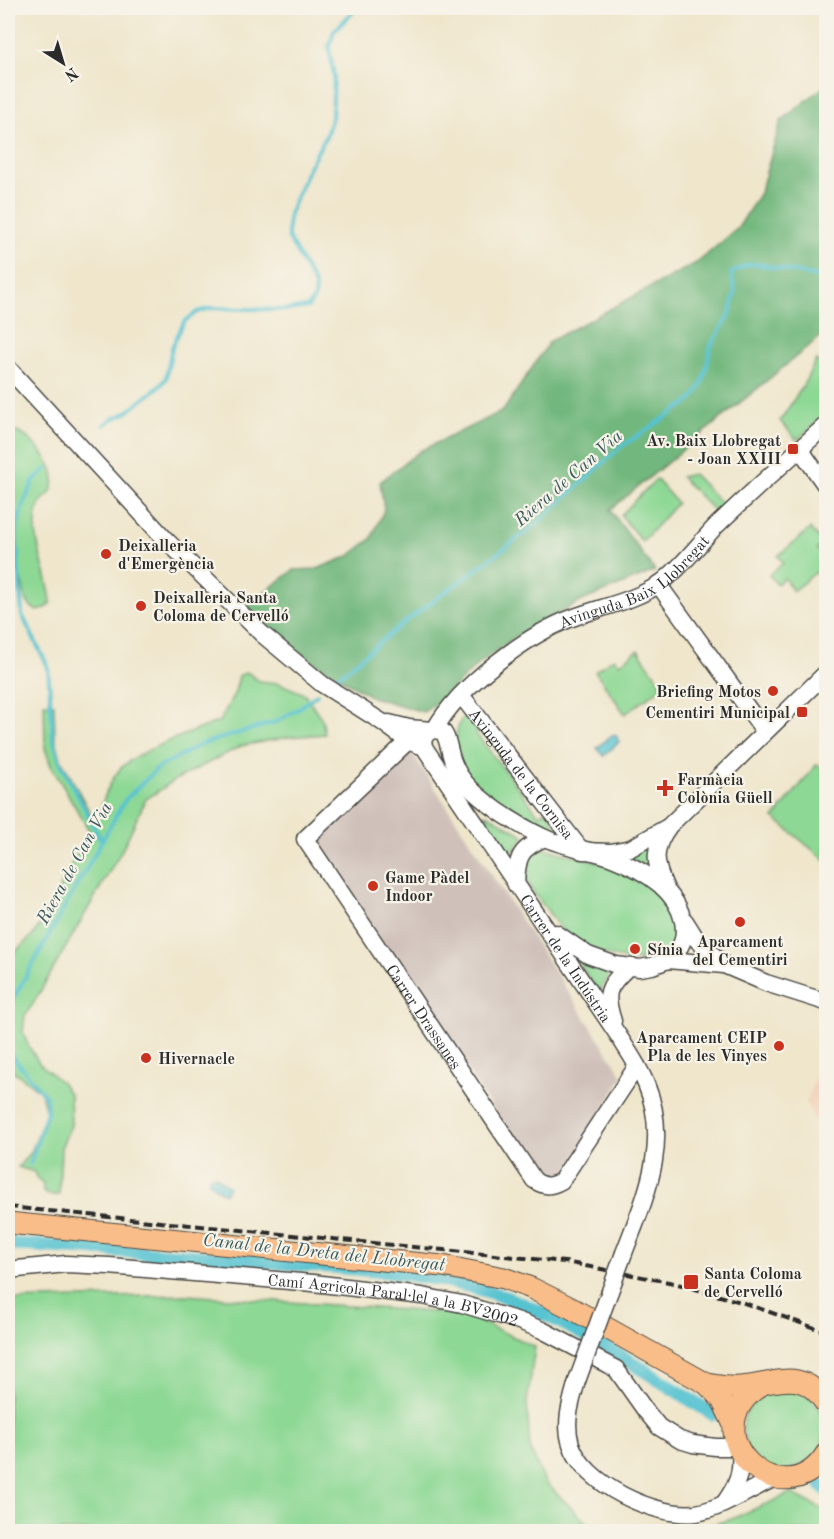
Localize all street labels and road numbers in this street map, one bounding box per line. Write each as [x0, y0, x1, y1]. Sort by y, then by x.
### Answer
street label: Avinguda Baix Llobregat [557, 533, 713, 632]
street label: Avinguda de la Cornisa [465, 706, 576, 843]
street label: Carrer de la Indústria [516, 892, 613, 1026]
street label: Carrer Drassanes [382, 963, 463, 1073]
street label: Camí Agricola Paral·lel a la BV2002 [267, 1273, 520, 1330]

